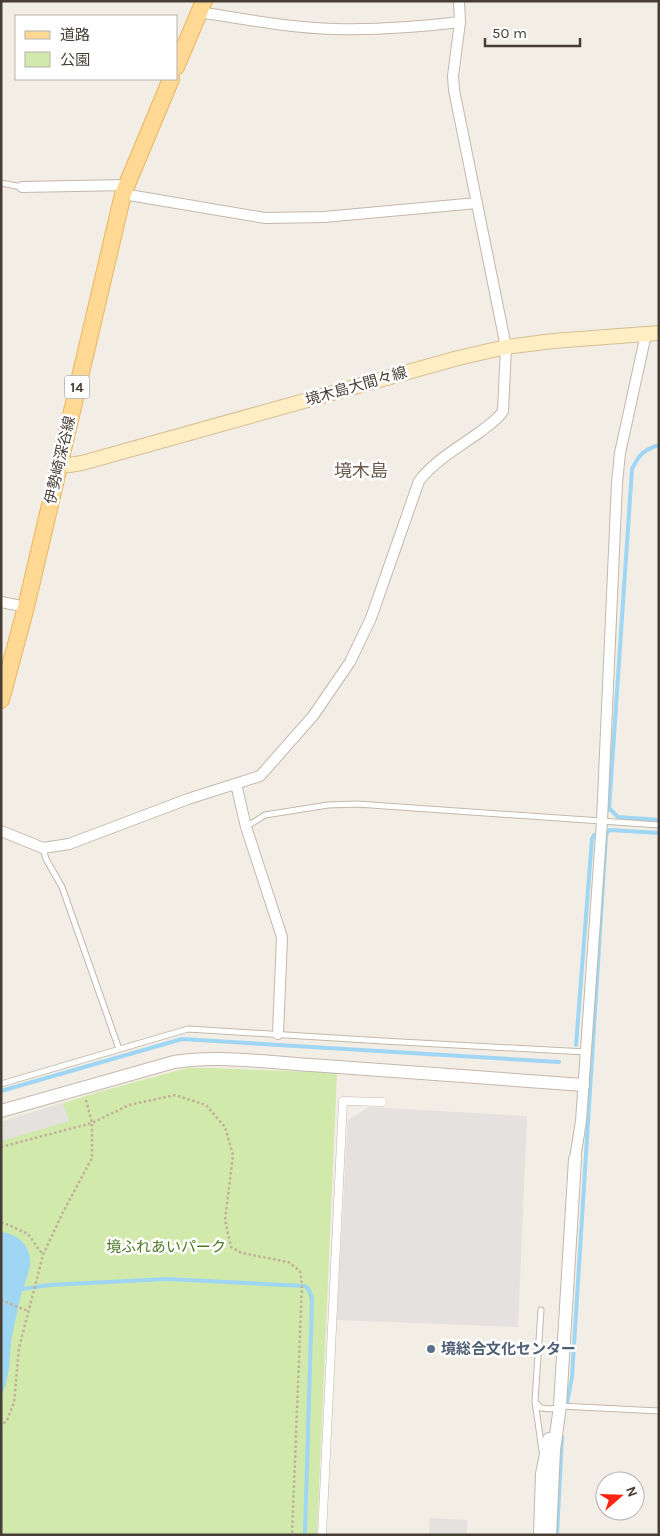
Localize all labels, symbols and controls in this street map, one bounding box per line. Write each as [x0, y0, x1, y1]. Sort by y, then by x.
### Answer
legend [15, 15, 178, 80]
scale bar [485, 15, 580, 47]
text: 50 m [492, 24, 527, 42]
text: 道路 [60, 26, 90, 44]
text: 公園 [60, 51, 90, 69]
street label: 境木島大間々線 [303, 363, 409, 409]
road number: 14 [64, 376, 90, 398]
street label: 伊勢崎深谷線 [41, 414, 79, 506]
district label: 境木島 [334, 460, 388, 482]
park label: 境ふれあいパーク [106, 1238, 226, 1256]
place label: 境総合文化センター [441, 1340, 576, 1358]
marker: 境総合文化センター [425, 1343, 437, 1355]
north arrow [595, 1471, 645, 1521]
text: N [622, 1484, 641, 1499]

